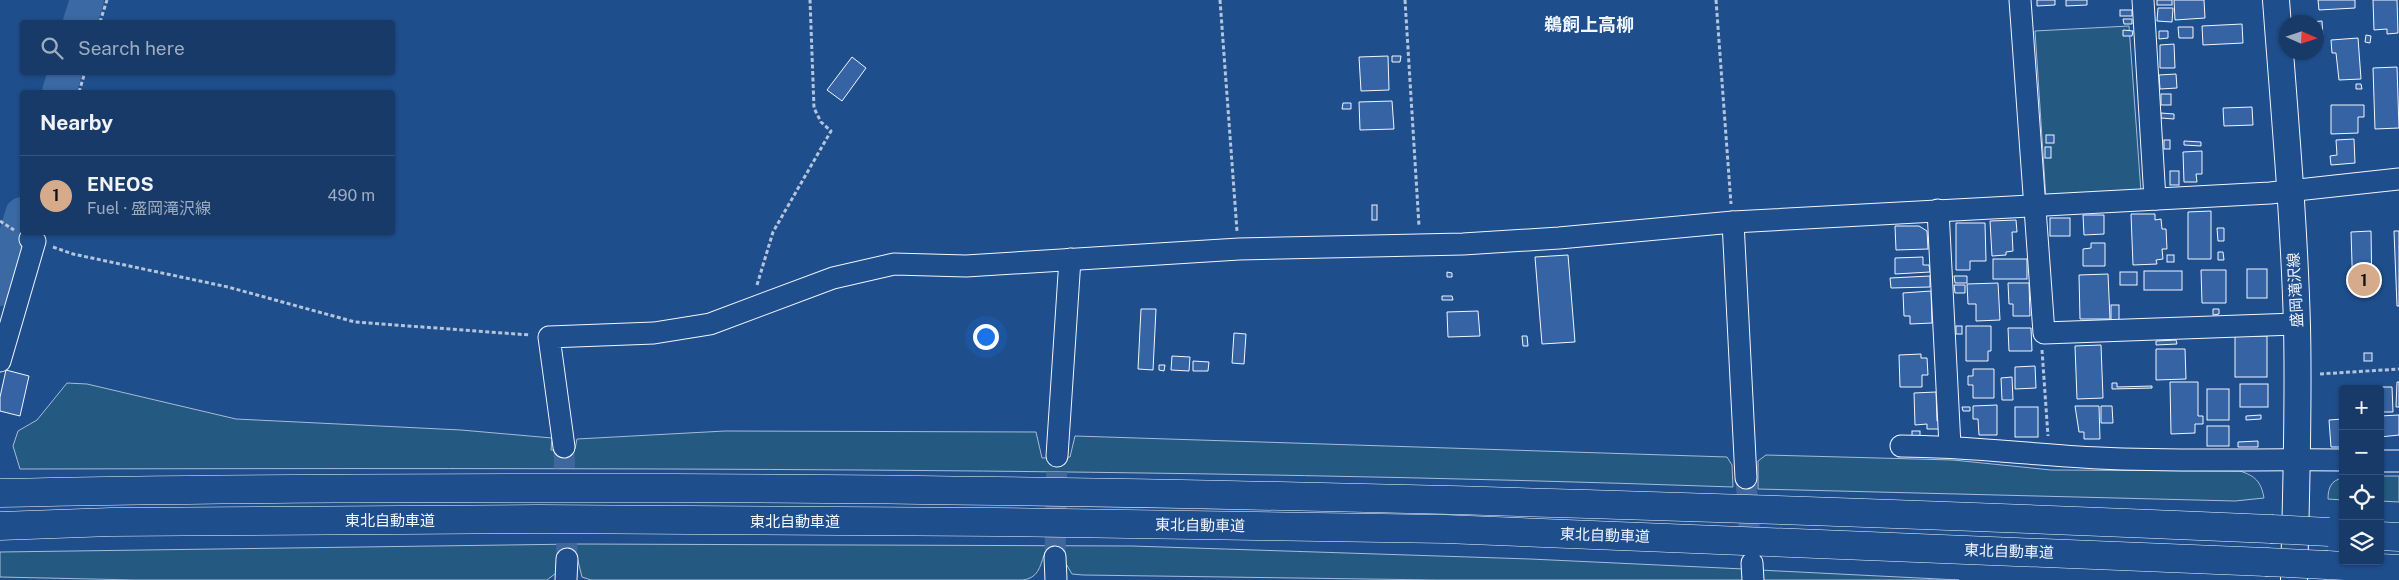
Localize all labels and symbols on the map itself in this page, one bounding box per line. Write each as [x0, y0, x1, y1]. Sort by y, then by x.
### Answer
district label: 鵜飼上高柳 [1544, 14, 1634, 35]
north arrow [2279, 15, 2324, 60]
street label: 盛岡滝沢線 [2285, 252, 2305, 328]
pin: 1 [2348, 261, 2380, 299]
your location [973, 324, 999, 350]
street label: 東北自動車道 [345, 512, 435, 529]
street label: 東北自動車道 [750, 513, 840, 530]
street label: 東北自動車道 [1155, 516, 1245, 534]
street label: 東北自動車道 [1560, 525, 1650, 545]
street label: 東北自動車道 [1964, 541, 2054, 561]

